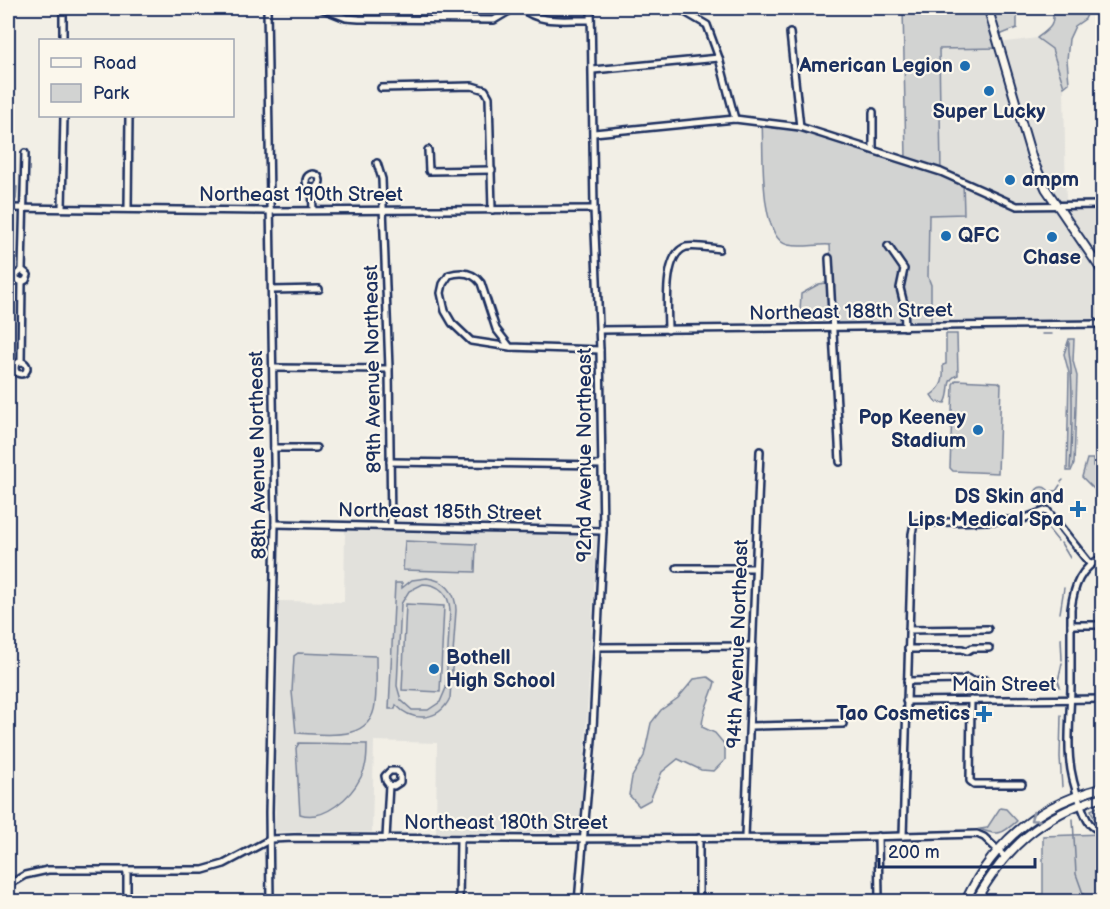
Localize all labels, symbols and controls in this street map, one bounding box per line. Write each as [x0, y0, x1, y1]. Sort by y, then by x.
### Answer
legend [39, 39, 234, 117]
text: Road [93, 53, 137, 74]
place label: American Legion [798, 54, 953, 78]
marker: American Legion [958, 59, 972, 73]
text: Park [93, 83, 129, 104]
marker: Super Lucky [982, 84, 996, 98]
place label: Super Lucky [933, 100, 1046, 124]
place label: ampm [1022, 168, 1079, 192]
marker: ampm [1003, 173, 1017, 187]
street label: Northeast 190th Street [199, 183, 403, 207]
place label: QFC [958, 224, 999, 248]
marker: QFC [939, 229, 953, 243]
marker: Chase [1045, 230, 1059, 244]
place label: Chase [1023, 246, 1081, 270]
street label: 89th Avenue Northeast [359, 265, 387, 473]
street label: Northeast 188th Street [749, 298, 953, 326]
street label: 92nd Avenue Northeast [573, 348, 597, 562]
street label: 88th Avenue Northeast [244, 350, 272, 560]
place label: Pop Keeney Stadium [859, 406, 967, 453]
marker: Pop Keeney Stadium [971, 423, 985, 437]
place label: DS Skin and Lips Medical Spa [908, 485, 1064, 532]
street label: Northeast 185th Street [338, 498, 542, 526]
marker: DS Skin and Lips Medical Spa [1069, 500, 1087, 518]
street label: 94th Avenue Northeast [722, 539, 754, 749]
place label: Bothell High School [446, 646, 555, 693]
marker: Bothell High School [427, 662, 441, 676]
street label: Main Street [952, 673, 1056, 697]
place label: Tao Cosmetics [836, 702, 970, 726]
marker: Tao Cosmetics [975, 705, 993, 723]
one-way arrow [1029, 810, 1040, 821]
street label: Northeast 180th Street [404, 811, 608, 835]
scale bar [879, 831, 1035, 869]
text: 200 m [888, 842, 940, 863]

